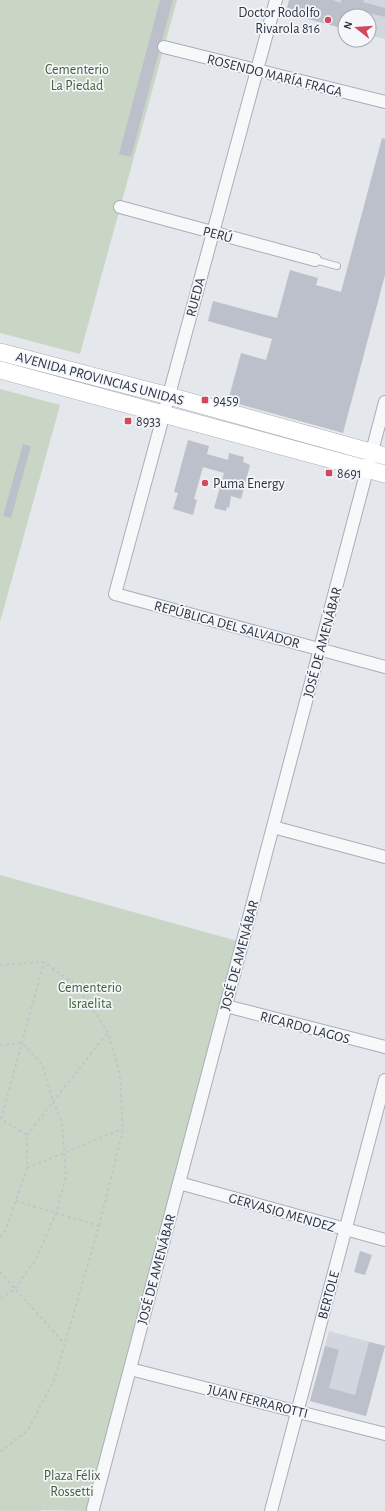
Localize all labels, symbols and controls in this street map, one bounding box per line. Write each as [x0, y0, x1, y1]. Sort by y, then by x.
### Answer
place label: Doctor Rodolfo Rivarola 816 [238, 6, 320, 36]
north arrow [337, 8, 377, 48]
marker: Doctor Rodolfo Rivarola 816 [323, 15, 333, 25]
text: N [342, 20, 354, 30]
street label: ROSENDO MARÍA FRAGA [206, 49, 345, 100]
park label: Cementerio La Piedad [45, 63, 109, 93]
street label: PERÚ [201, 221, 235, 246]
street label: RUEDA [184, 276, 208, 318]
street label: AVENIDA PROVINCIAS UNIDAS [14, 350, 185, 408]
place label: 9459 [213, 394, 239, 408]
marker: 9459 [200, 395, 210, 405]
place label: 8933 [136, 415, 161, 429]
marker: 8933 [123, 416, 133, 426]
place label: 8691 [337, 467, 362, 481]
marker: 8691 [324, 468, 334, 478]
place label: Puma Energy [213, 477, 285, 491]
marker: Puma Energy [200, 478, 210, 488]
street label: JOSÉ DE AMENÁBAR [299, 585, 344, 699]
street label: REPÚBLICA DEL SALVADOR [152, 596, 302, 651]
street label: JOSÉ DE AMENÁBAR [216, 898, 261, 1012]
park label: Cementerio Israelita [58, 981, 122, 1011]
street label: RICARDO LAGOS [258, 1009, 351, 1047]
street label: GERVASIO MENDEZ [227, 1191, 337, 1235]
street label: JOSÉ DE AMENÁBAR [133, 1212, 178, 1326]
street label: BERTOLE [316, 1269, 342, 1321]
street label: JUAN FERRAROTTI [206, 1383, 309, 1421]
park label: Plaza Félix Rossetti [44, 1469, 100, 1499]

